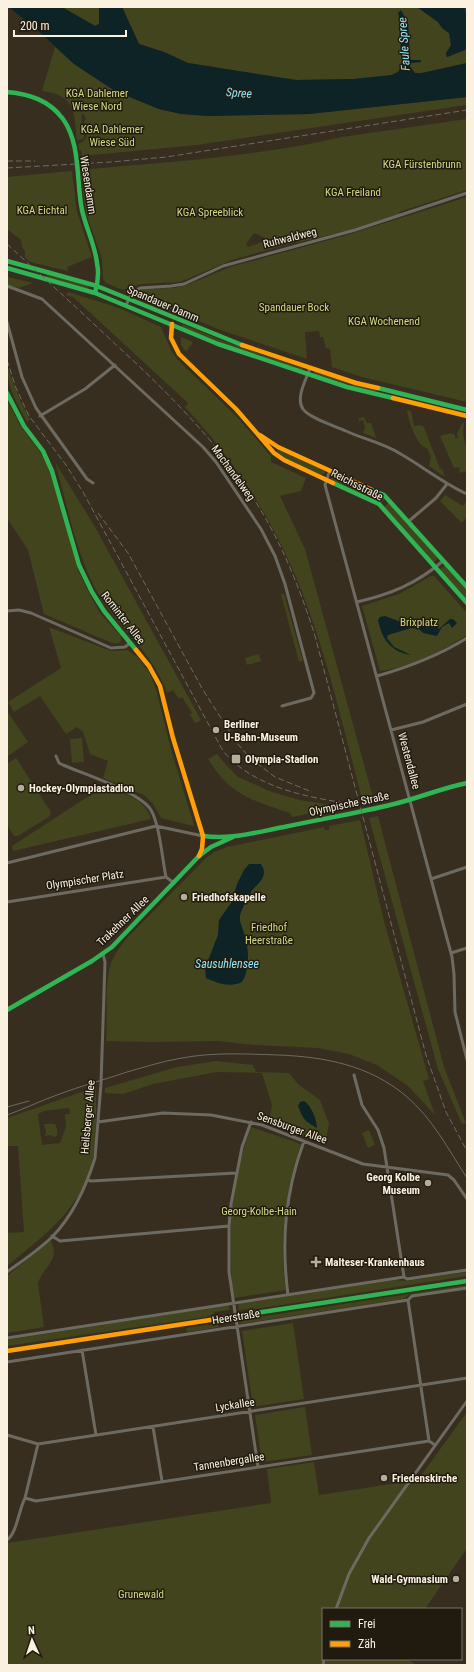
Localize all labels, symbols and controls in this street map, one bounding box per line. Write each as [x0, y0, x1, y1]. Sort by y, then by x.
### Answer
scale bar [14, 12, 126, 38]
water label: Faule Spree [395, 16, 413, 71]
text: 200 m [20, 19, 50, 33]
water label: Spree [225, 85, 253, 101]
park label: KGA Dahlemer Wiese Nord [66, 87, 129, 113]
park label: KGA Dahlemer Wiese Süd [81, 123, 144, 149]
street label: Wiesendamm [77, 155, 99, 215]
park label: KGA Fürstenbrunn [383, 158, 461, 171]
park label: KGA Freiland [325, 186, 381, 199]
park label: KGA Eichtal [17, 204, 67, 217]
park label: KGA Spreeblick [177, 206, 243, 219]
street label: Ruhwaldweg [262, 225, 318, 251]
street label: Spandauer Damm [125, 283, 201, 325]
park label: Spandauer Bock [259, 301, 329, 314]
park label: KGA Wochenend [348, 315, 420, 328]
street label: Machandelweg [209, 443, 257, 503]
street label: Reichsstraße [329, 466, 385, 504]
street label: Rominter Allee [98, 589, 148, 647]
park label: Brixplatz [400, 616, 438, 629]
place label: Berliner U-Bahn-Museum [224, 718, 298, 744]
marker: Berliner U-Bahn-Museum [211, 725, 221, 735]
street label: Westendallee [395, 731, 423, 791]
marker: Olympia-Stadion [230, 753, 242, 765]
place label: Olympia-Stadion [245, 753, 318, 766]
place label: Hockey-Olympiastadion [29, 782, 134, 795]
marker: Hockey-Olympiastadion [16, 783, 26, 793]
street label: Olympische Straße [308, 789, 390, 819]
street label: Olympischer Platz [45, 867, 125, 893]
place label: Friedhofskapelle [192, 891, 266, 904]
marker: Friedhofskapelle [179, 892, 189, 902]
street label: Trakehner Allee [94, 893, 152, 949]
park label: Friedhof Heerstraße [245, 921, 293, 947]
water label: Sausuhlensee [195, 957, 259, 971]
street label: Heilsberger Allee [78, 1080, 98, 1154]
street label: Sensburger Allee [255, 1109, 329, 1147]
place label: Georg Kolbe Museum [366, 1171, 420, 1197]
marker: Georg Kolbe Museum [423, 1178, 433, 1188]
park label: Georg-Kolbe-Hain [221, 1205, 297, 1218]
marker: Malteser-Krankenhaus [310, 1256, 322, 1268]
place label: Malteser-Krankenhaus [325, 1256, 425, 1269]
street label: Heerstraße [211, 1307, 261, 1327]
street label: Lyckallee [214, 1395, 256, 1415]
street label: Tannenbergallee [193, 1450, 265, 1474]
place label: Friedenskirche [392, 1472, 457, 1485]
marker: Friedenskirche [379, 1473, 389, 1483]
place label: Wald-Gymnasium [371, 1573, 448, 1586]
marker: Wald-Gymnasium [451, 1574, 461, 1584]
park label: Grunewald [118, 1588, 164, 1601]
legend [322, 1608, 462, 1660]
text: Frei [358, 1617, 376, 1631]
north arrow [12, 1620, 52, 1660]
text: N [28, 1624, 35, 1637]
text: Zäh [358, 1637, 376, 1651]

